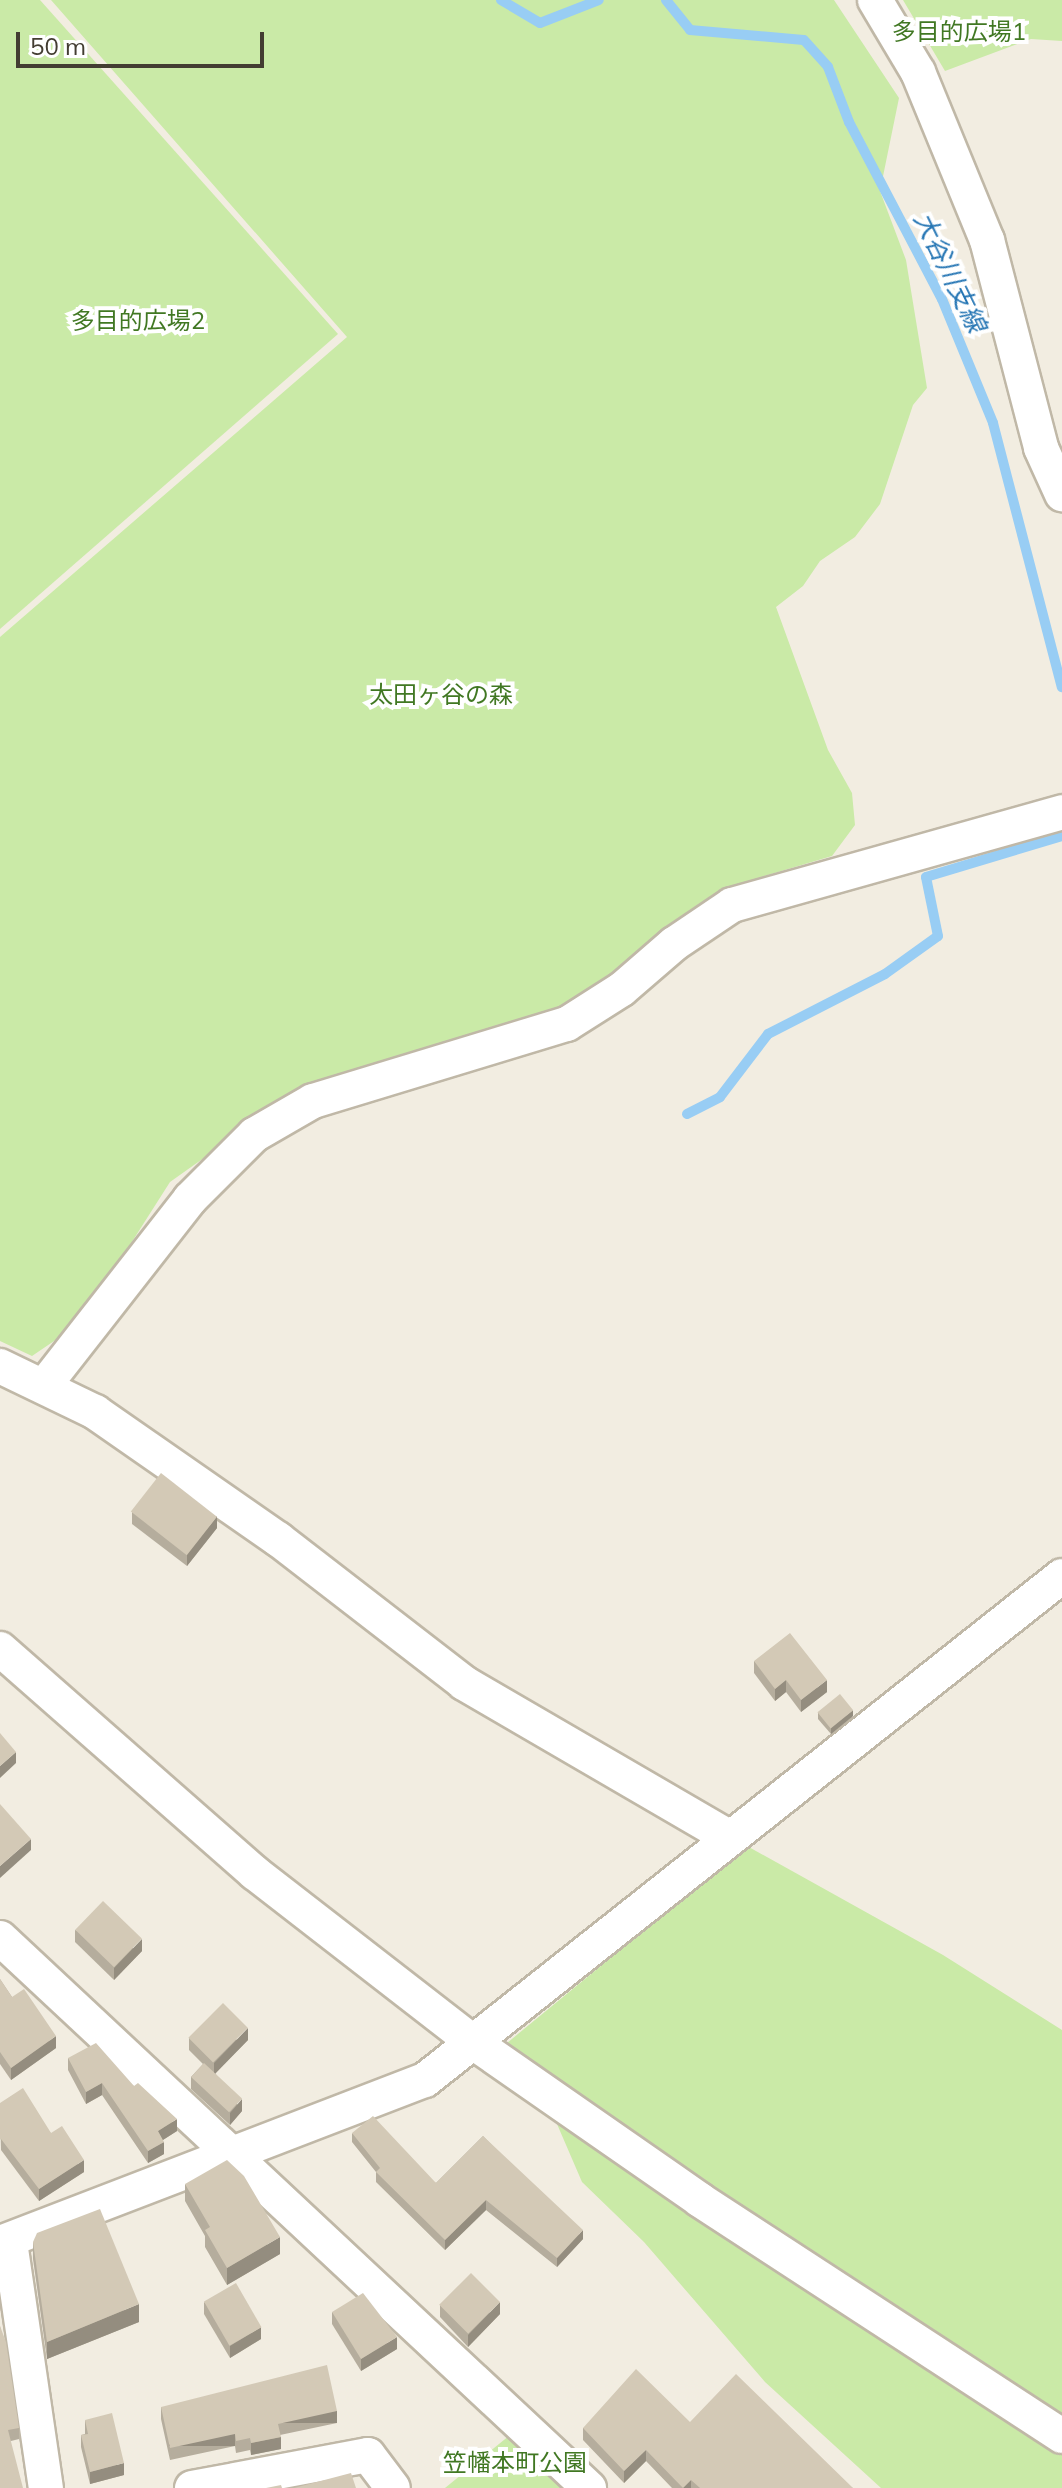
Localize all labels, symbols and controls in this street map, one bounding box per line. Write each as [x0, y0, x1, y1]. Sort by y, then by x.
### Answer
scale bar [20, 16, 268, 66]
park label: 多目的広場1 [892, 18, 1026, 46]
text: 50 m [30, 31, 86, 61]
water label: 大谷川支線 [907, 207, 993, 337]
park label: 多目的広場2 [71, 307, 205, 335]
park label: 太田ヶ谷の森 [369, 681, 513, 709]
park label: 笠幡本町公園 [443, 2449, 587, 2477]

